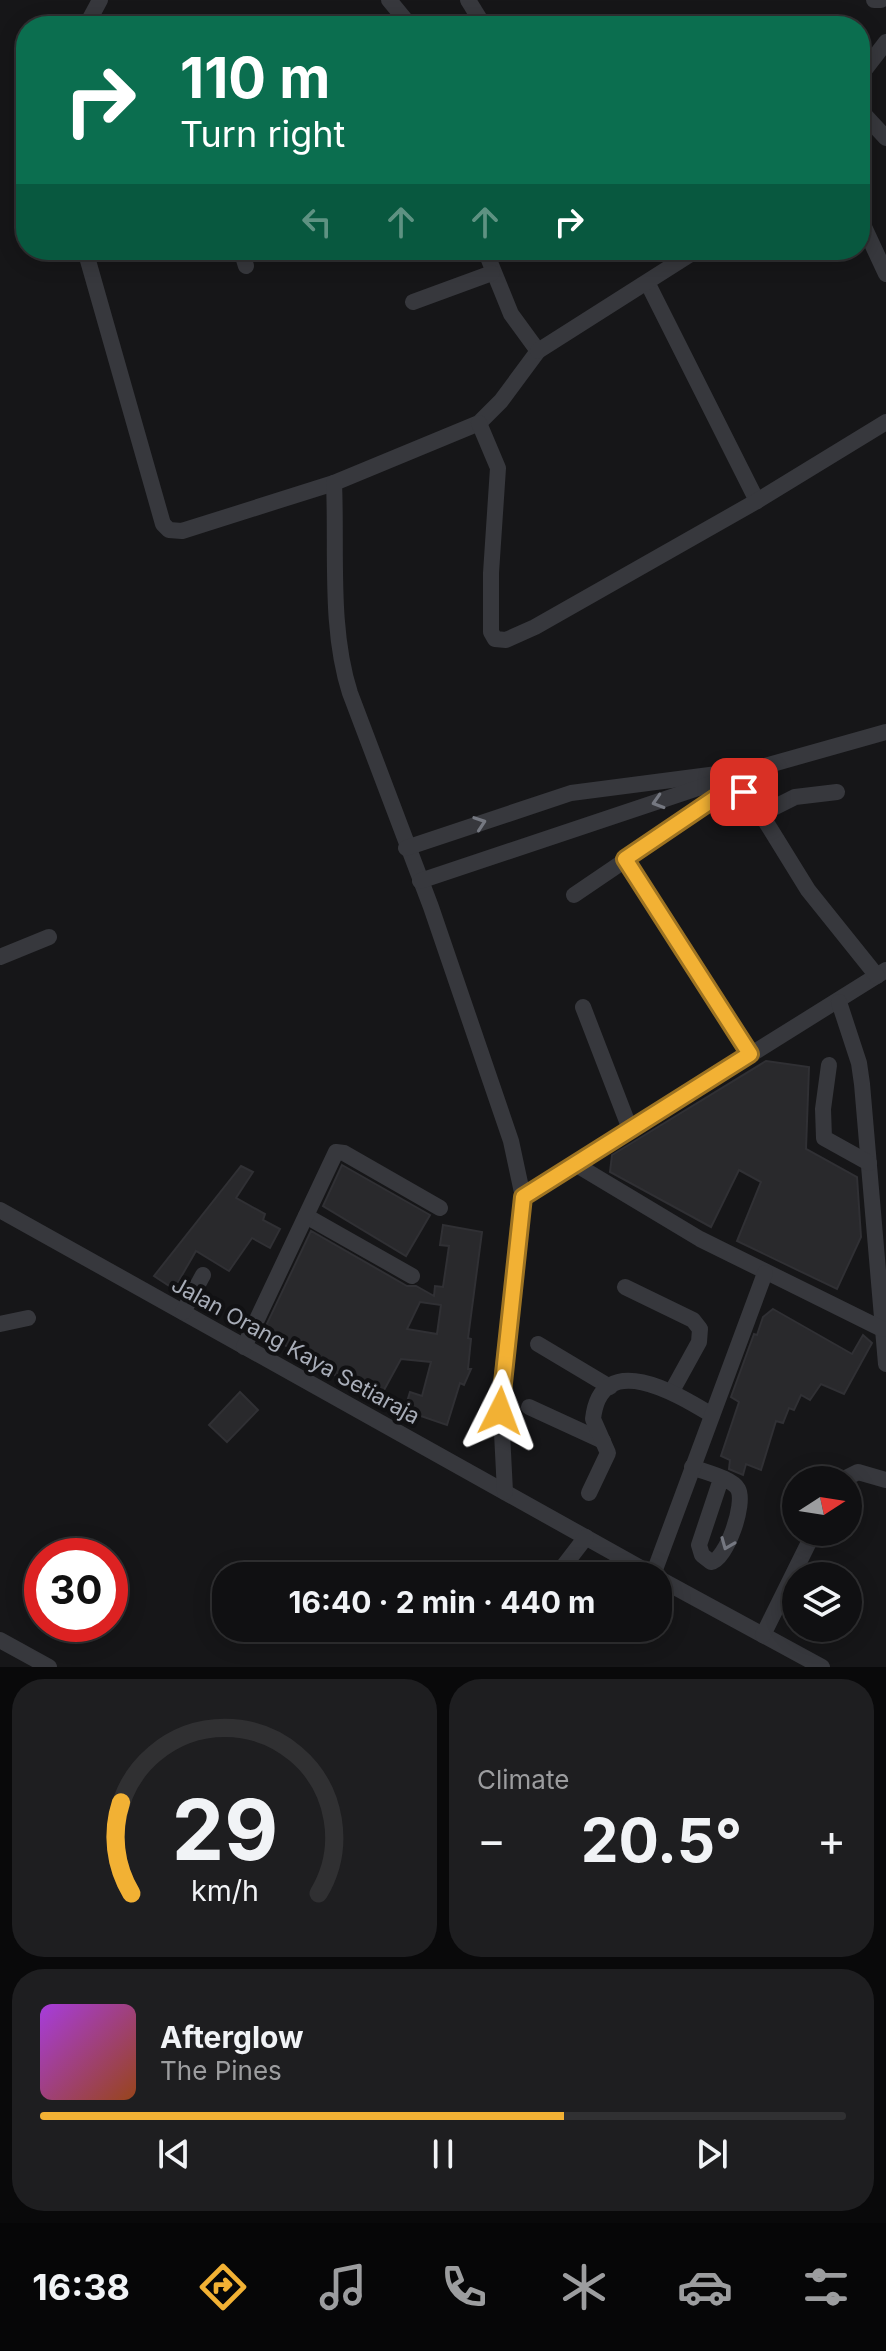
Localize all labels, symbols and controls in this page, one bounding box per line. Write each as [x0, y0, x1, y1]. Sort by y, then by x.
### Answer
text: 110 m [180, 44, 330, 112]
icon: right [48, 48, 152, 152]
text: Turn right [180, 112, 345, 156]
icon: left [295, 200, 339, 244]
icon: ahead [379, 200, 423, 244]
icon: ahead [463, 200, 507, 244]
icon: right [547, 200, 591, 244]
pin [710, 758, 778, 826]
icon: arrive [722, 770, 766, 814]
one-way arrow [651, 793, 665, 809]
one-way arrow [472, 817, 486, 833]
street label: Jalan Orang Kaya Setiaraja [167, 1271, 425, 1429]
position arrow [458, 1369, 542, 1453]
north arrow [782, 1466, 862, 1546]
map controls [782, 1466, 862, 1642]
one-way arrow [720, 1536, 737, 1550]
speed limit sign: 30 [24, 1538, 128, 1642]
button: layers [782, 1562, 862, 1642]
text: 16:40 · 2 min · 440 m [289, 1584, 595, 1620]
text: Climate [477, 1764, 569, 1795]
text: 29 [171, 1779, 278, 1880]
text: 20.5° [581, 1804, 742, 1876]
text: − [477, 1813, 506, 1867]
text: + [817, 1813, 846, 1867]
text: km/h [191, 1873, 258, 1908]
text: Afterglow [160, 2019, 304, 2055]
text: The Pines [160, 2055, 282, 2086]
icon: previous [152, 2132, 196, 2176]
icon: pause [421, 2132, 465, 2176]
icon: next [690, 2132, 734, 2176]
icon: directions [195, 2259, 251, 2315]
icon: music [315, 2259, 371, 2315]
icon: phone [436, 2259, 492, 2315]
icon: climate [556, 2259, 612, 2315]
icon: car [677, 2259, 733, 2315]
icon: filters [798, 2259, 854, 2315]
text: 16:38 [32, 2265, 130, 2309]

